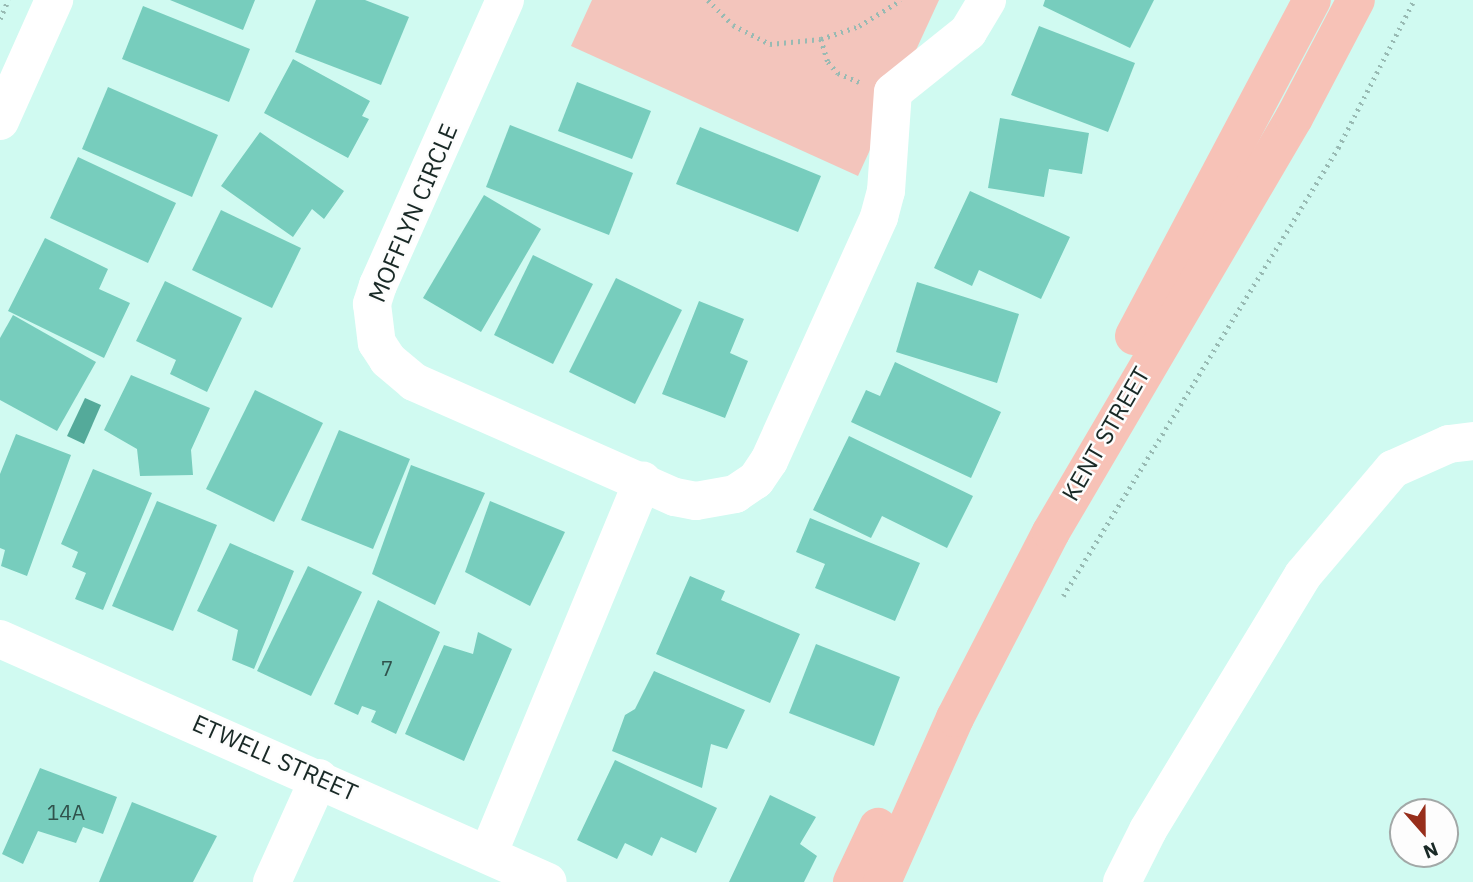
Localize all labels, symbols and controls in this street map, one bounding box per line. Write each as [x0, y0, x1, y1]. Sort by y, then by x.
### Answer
street label: MOFFLYN CIRCLE [362, 119, 464, 307]
street label: KENT STREET [1056, 362, 1156, 506]
house number: 7 [381, 655, 393, 681]
street label: ETWELL STREET [188, 709, 362, 807]
north arrow [1389, 798, 1459, 868]
house number: 14A [47, 799, 85, 825]
text: N [1420, 837, 1442, 864]

